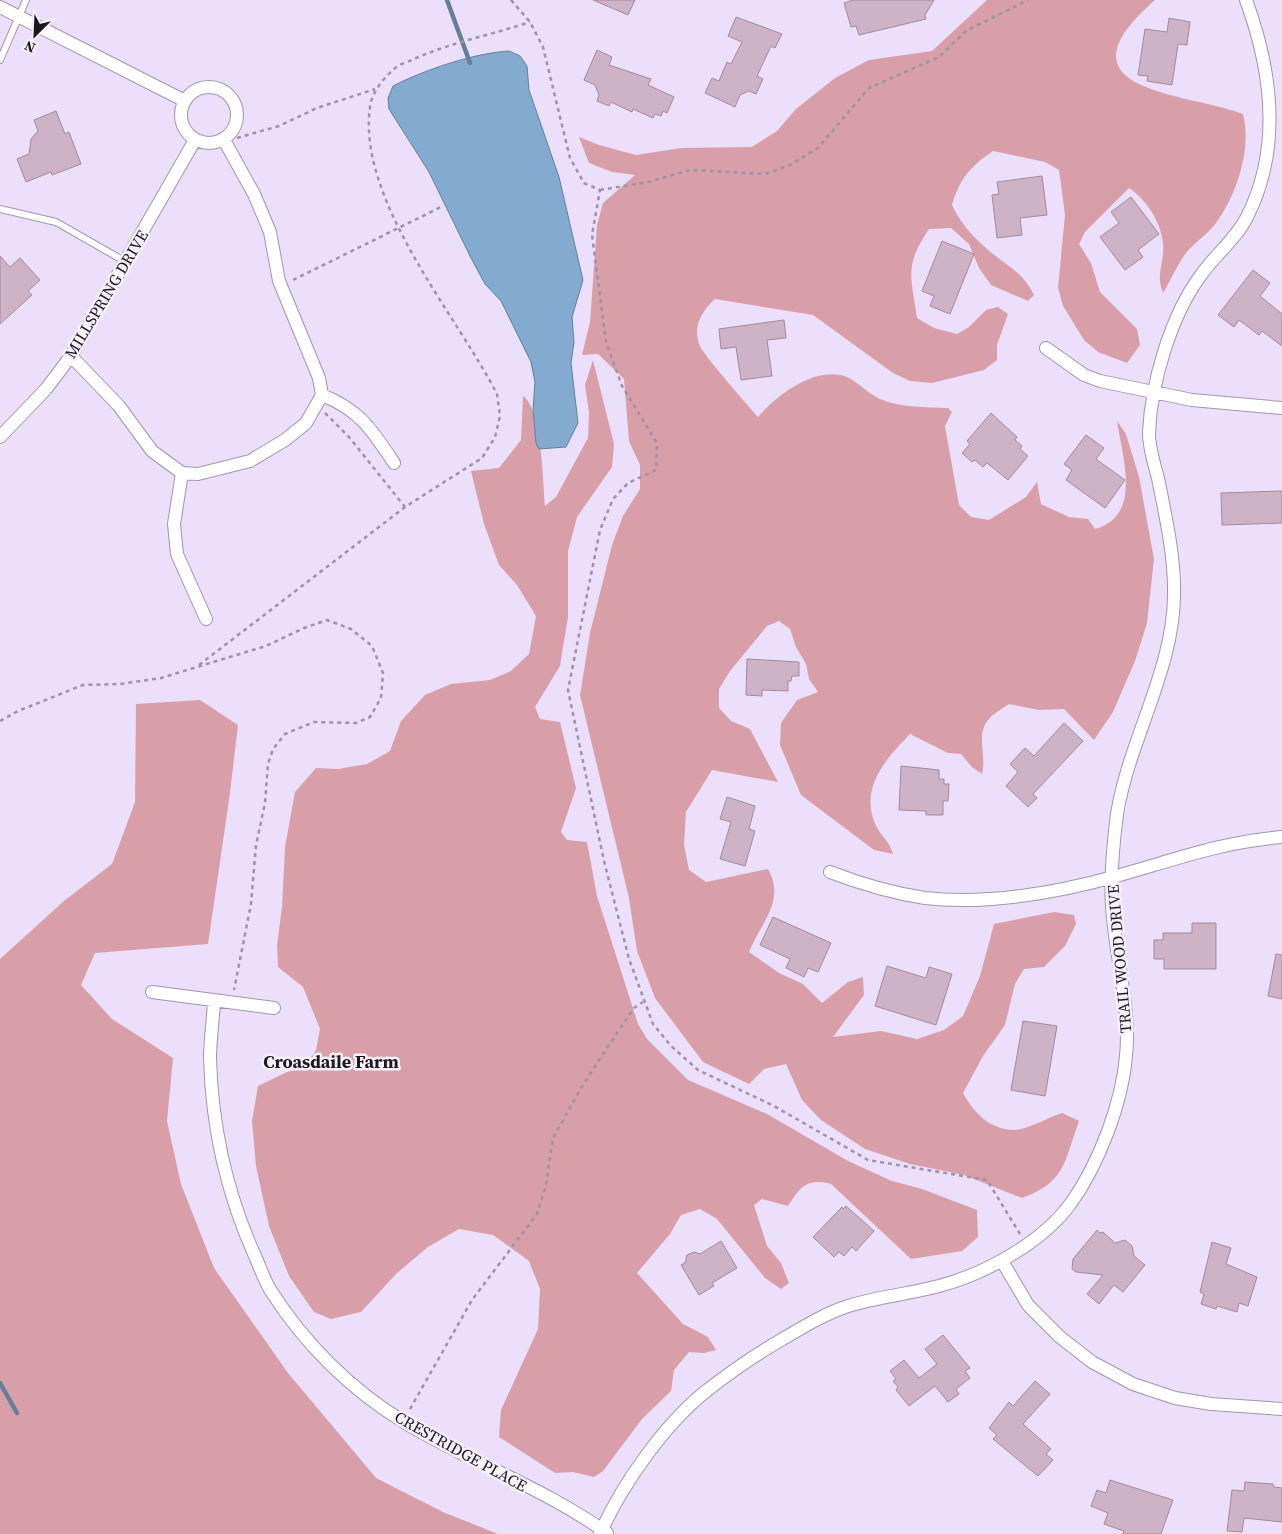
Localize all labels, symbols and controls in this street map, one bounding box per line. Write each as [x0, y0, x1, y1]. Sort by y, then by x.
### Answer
north arrow [10, 10, 60, 60]
text: N [21, 36, 38, 58]
street label: MILLSPRING DRIVE [59, 225, 153, 362]
street label: TRAIL WOOD DRIVE [1102, 883, 1136, 1034]
district label: Croasdaile Farm [263, 1049, 399, 1074]
street label: CRESTRIDGE PLACE [391, 1405, 532, 1497]

